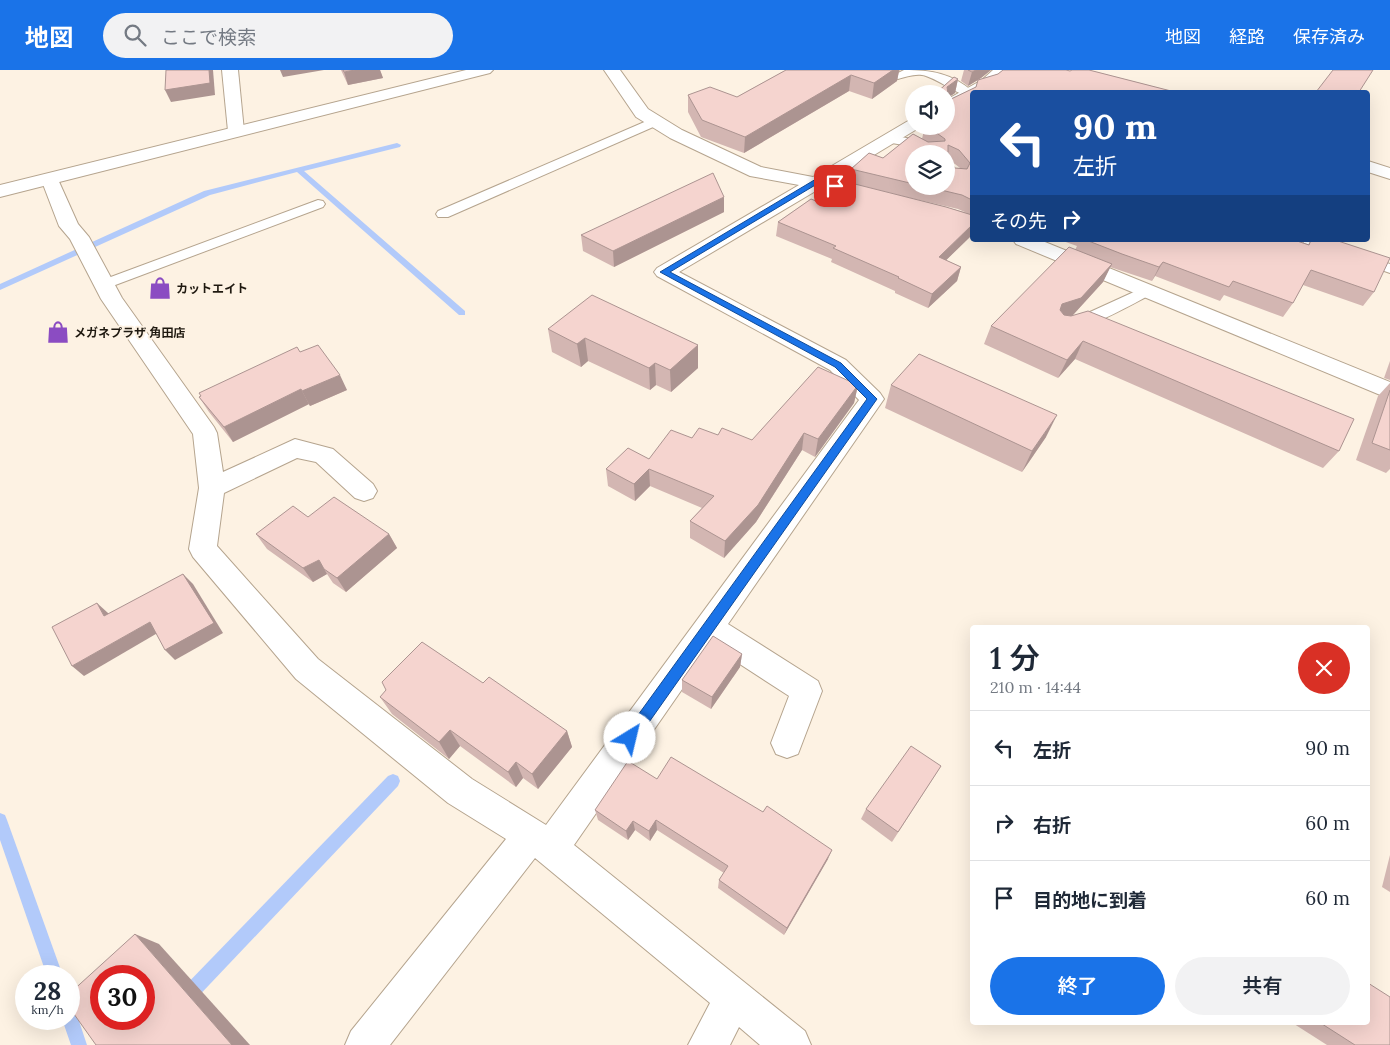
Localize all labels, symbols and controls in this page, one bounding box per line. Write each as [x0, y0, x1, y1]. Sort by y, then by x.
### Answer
search box [103, 13, 453, 58]
icon: search [121, 21, 149, 49]
text: 地図 [25, 22, 73, 53]
text: ここで検索 [161, 25, 256, 49]
text: 地図 [1165, 25, 1201, 48]
text: 経路 [1229, 25, 1265, 48]
text: 保存済み [1293, 25, 1365, 48]
map controls [905, 85, 955, 195]
button: sound [905, 85, 955, 135]
text: 90 m [1073, 104, 1157, 149]
icon: left [990, 110, 1055, 175]
button: layers [905, 145, 955, 195]
text: 左折 [1073, 152, 1117, 180]
pin [814, 165, 856, 207]
icon: arrive [821, 172, 849, 200]
icon: right [1057, 205, 1085, 233]
text: その先 [990, 209, 1047, 233]
shop icon: カットエイト [147, 275, 173, 301]
place label: カットエイト [176, 281, 248, 296]
shop icon: メガネプラザ 角田店 [45, 319, 71, 345]
place label: メガネプラザ 角田店 [74, 325, 185, 340]
text: 1 分 [990, 639, 1040, 677]
button: close [1298, 642, 1350, 694]
text: 210 m · 14:44 [990, 677, 1081, 697]
position arrow [603, 711, 655, 763]
icon: left [990, 734, 1018, 762]
text: 90 m [1305, 736, 1350, 760]
text: 左折 [1033, 738, 1071, 762]
icon: right [990, 809, 1018, 837]
text: 60 m [1305, 811, 1350, 835]
text: 右折 [1033, 813, 1071, 837]
icon: arrive [990, 884, 1018, 912]
text: 60 m [1305, 886, 1350, 910]
text: 目的地に到着 [1033, 888, 1147, 912]
button: 終了 [990, 957, 1165, 1015]
button: 共有 [1175, 957, 1350, 1015]
speed limit sign: 30 [90, 965, 155, 1030]
text: 28 [34, 975, 61, 1007]
text: km/h [31, 1002, 64, 1017]

